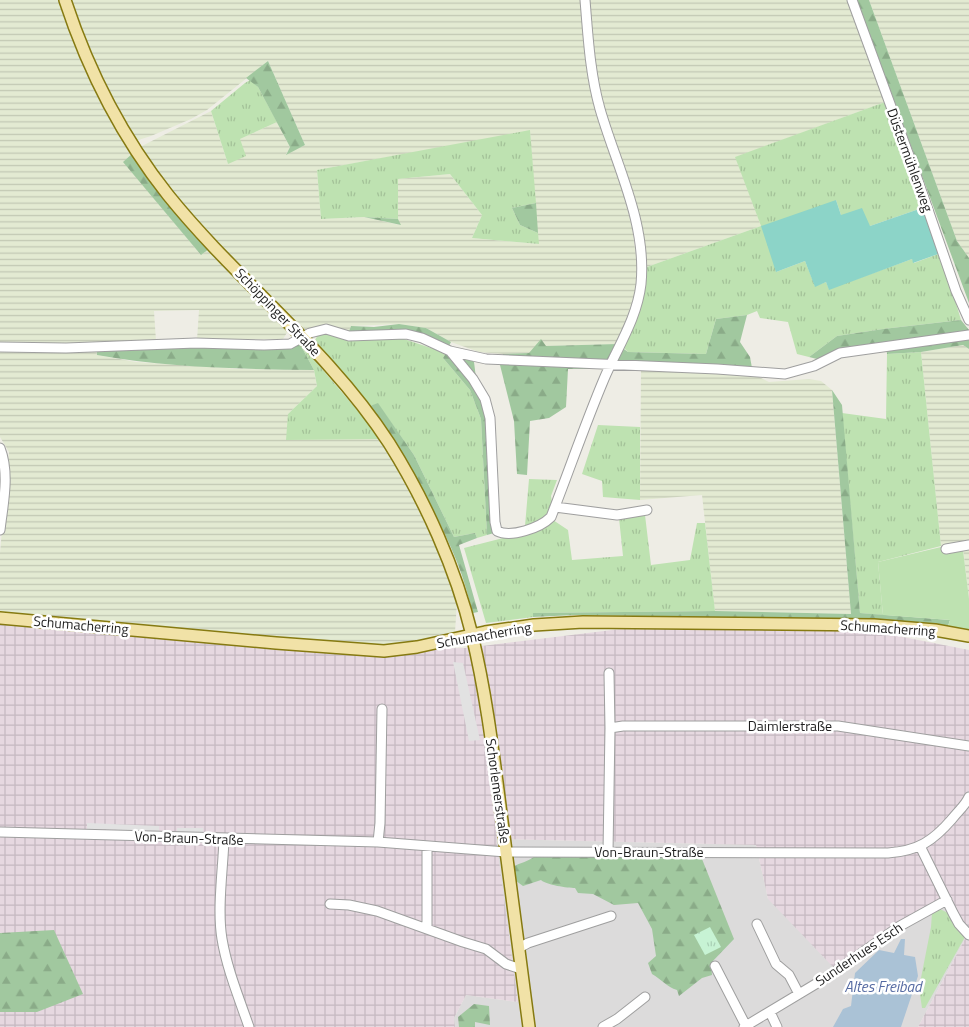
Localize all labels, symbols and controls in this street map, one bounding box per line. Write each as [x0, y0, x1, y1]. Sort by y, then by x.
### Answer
street label: Düstermühlenweg [882, 105, 939, 215]
street label: Schöppinger Straße [231, 263, 326, 360]
street label: Schumacherring [33, 610, 130, 639]
street label: Schumacherring [840, 614, 936, 641]
street label: Schumacherring [435, 616, 533, 653]
street label: Daimlerstraße [748, 715, 832, 736]
street label: Schorlemerstraße [481, 737, 516, 845]
street label: Von-Braun-Straße [134, 825, 244, 850]
street label: Von-Braun-Straße [594, 841, 704, 862]
street label: Sunderhues Esch [811, 917, 907, 991]
water label: Altes Freibad [844, 975, 923, 998]

